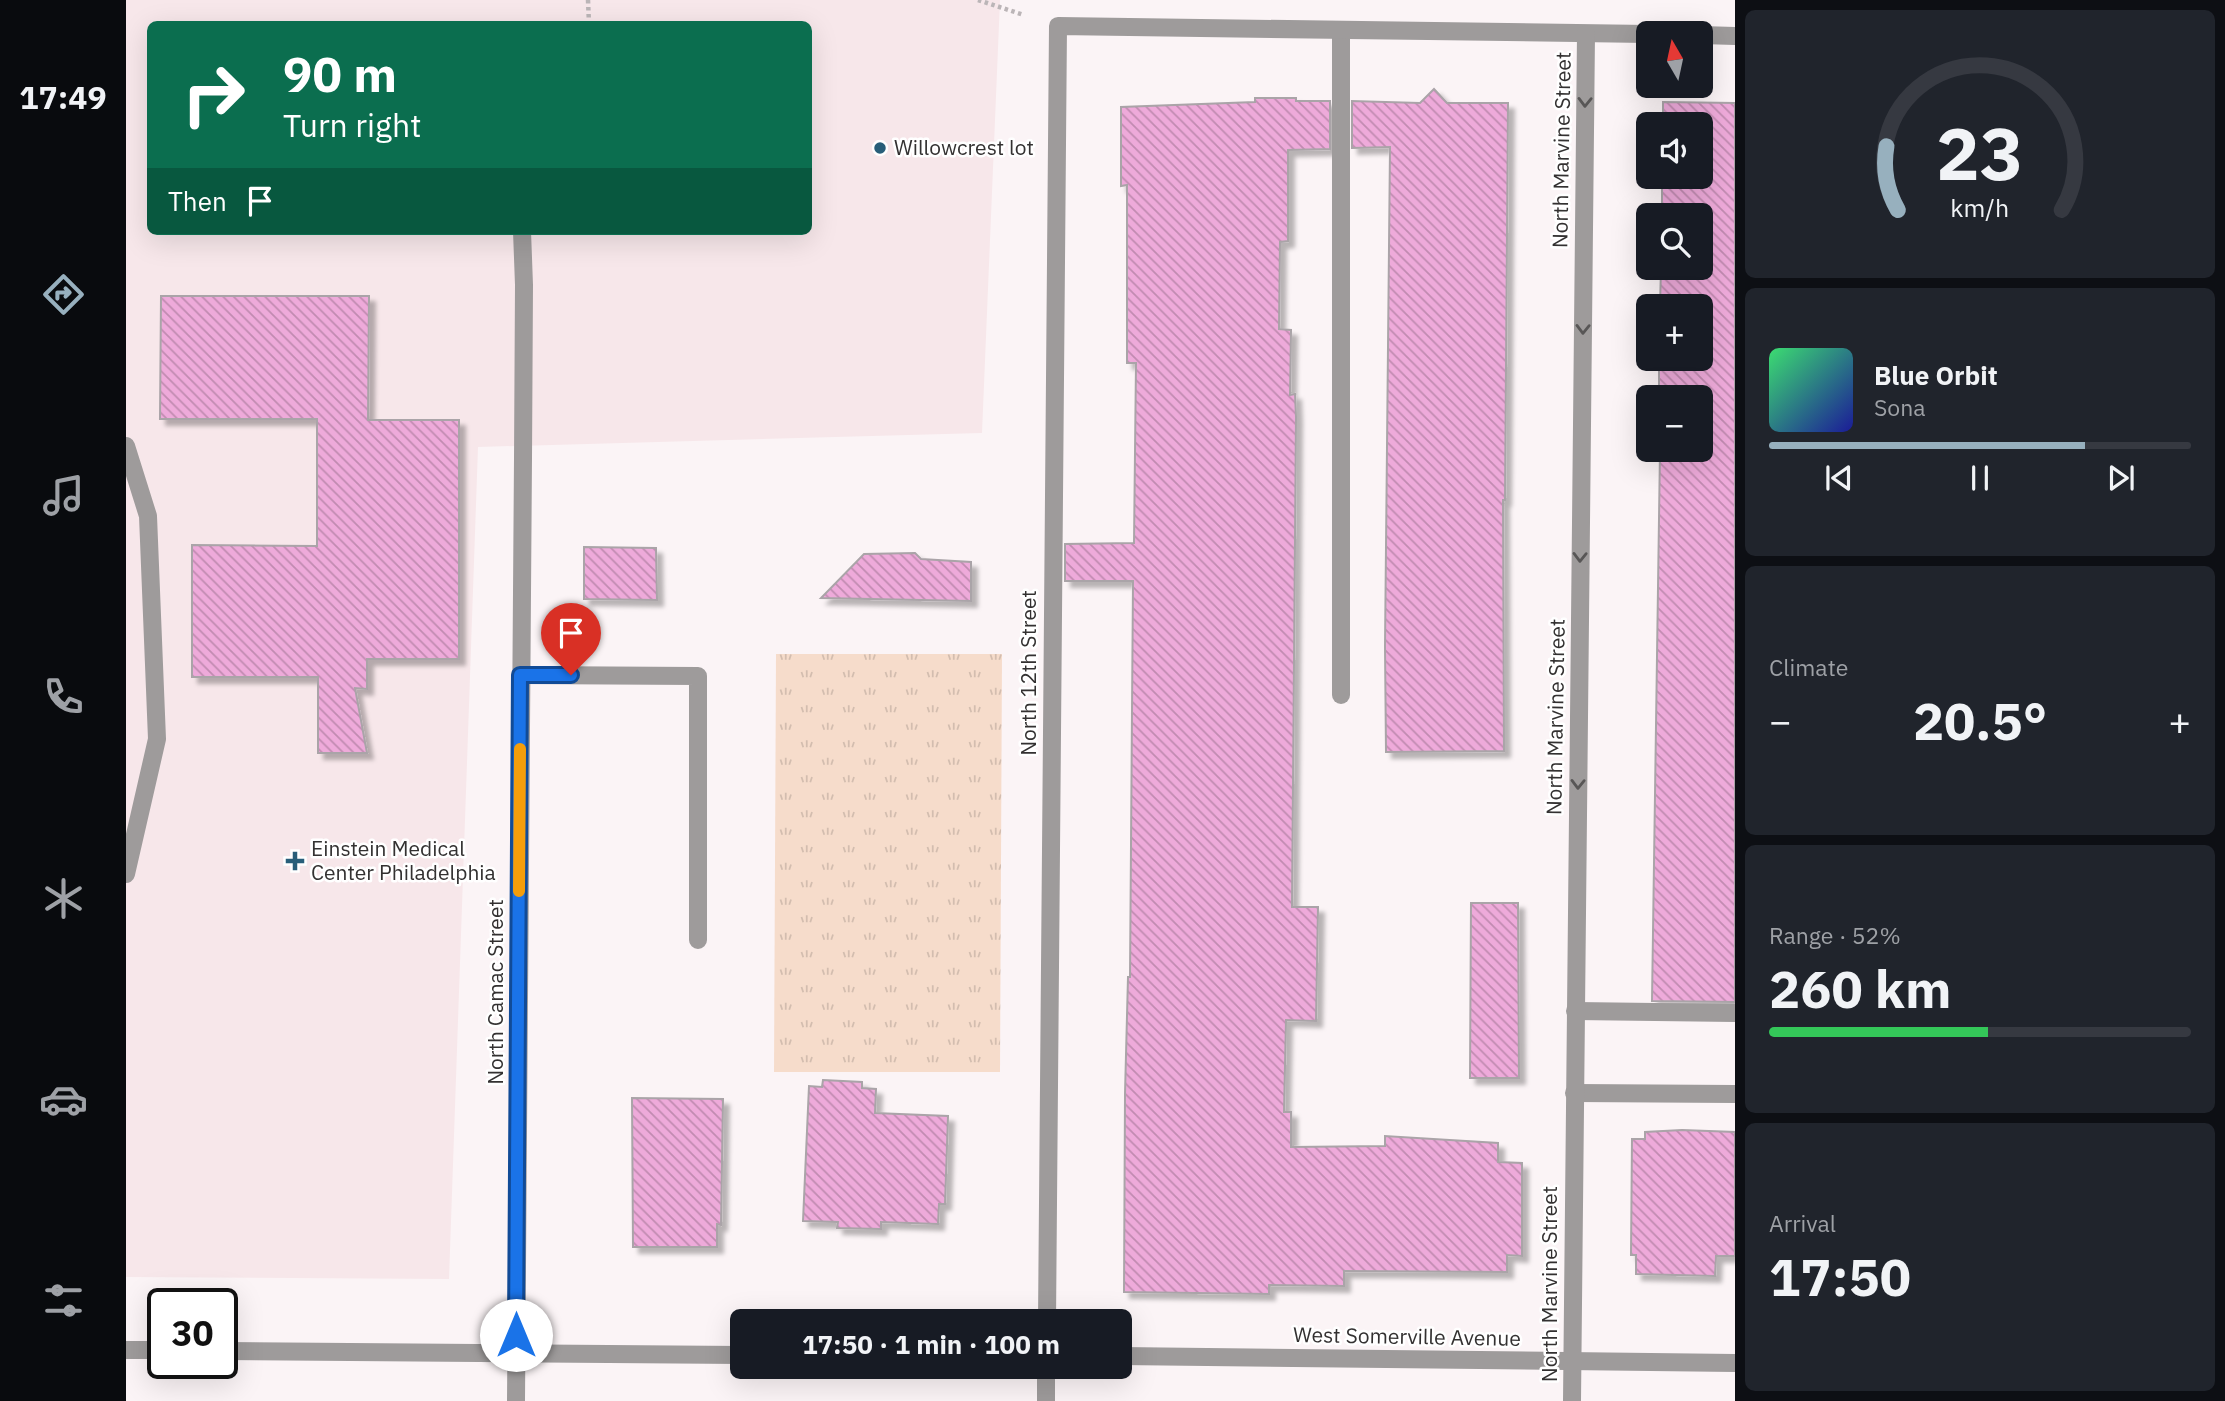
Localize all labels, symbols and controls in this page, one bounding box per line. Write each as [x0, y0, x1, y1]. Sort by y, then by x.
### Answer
north arrow [1636, 21, 1713, 98]
map controls [1636, 21, 1713, 462]
text: 90 m [283, 42, 397, 105]
icon: right [168, 49, 259, 140]
street label: North Marvine Street [1545, 52, 1577, 248]
text: 17:49 [19, 76, 107, 118]
one-way arrow [1577, 97, 1593, 108]
text: Turn right [283, 104, 421, 146]
text: 23 [1936, 105, 2024, 200]
button: sound [1636, 112, 1713, 189]
place label: Willowcrest lot [894, 133, 1034, 161]
marker: Willowcrest lot [872, 140, 888, 156]
icon: arrive [241, 182, 279, 220]
text: Then [168, 184, 227, 218]
text: km/h [1951, 191, 2009, 224]
button: search [1636, 203, 1713, 280]
icon: directions [39, 270, 88, 319]
button: + [1636, 294, 1713, 371]
one-way arrow [1575, 324, 1590, 335]
text: Blue Orbit [1874, 358, 1998, 392]
button: − [1636, 385, 1713, 462]
text: Sona [1874, 392, 1926, 422]
icon: previous [1820, 459, 1858, 497]
icon: pause [1961, 459, 1999, 497]
icon: next [2102, 459, 2140, 497]
icon: music [39, 471, 88, 520]
one-way arrow [1572, 552, 1588, 563]
street label: North 12th Street [1014, 590, 1042, 756]
pin [541, 603, 601, 675]
icon: arrive [552, 614, 590, 652]
street label: North Marvine Street [1539, 619, 1571, 815]
text: Climate [1769, 652, 1848, 682]
icon: phone [39, 672, 88, 721]
text: 20.5° [1913, 687, 2047, 754]
text: − [1769, 696, 1792, 745]
text: + [2168, 696, 2191, 745]
one-way arrow [1570, 779, 1585, 790]
place label: Einstein Medical Center Philadelphia [311, 834, 496, 886]
marker: Einstein Medical Center Philadelphia [285, 851, 305, 871]
icon: climate [39, 874, 88, 923]
street label: North Camac Street [481, 899, 509, 1085]
text: Range · 52% [1769, 920, 1901, 950]
text: 260 km [1769, 955, 1951, 1022]
icon: car [39, 1075, 88, 1124]
street label: North Marvine Street [1535, 1186, 1563, 1382]
text: Arrival [1769, 1208, 1836, 1238]
text: 17:50 [1769, 1243, 1911, 1310]
icon: filters [39, 1276, 88, 1325]
speed limit sign: 30 [147, 1288, 238, 1379]
position arrow [479, 1298, 553, 1372]
street label: West Somerville Avenue [1293, 1320, 1521, 1352]
text: 17:50 · 1 min · 100 m [802, 1327, 1060, 1361]

